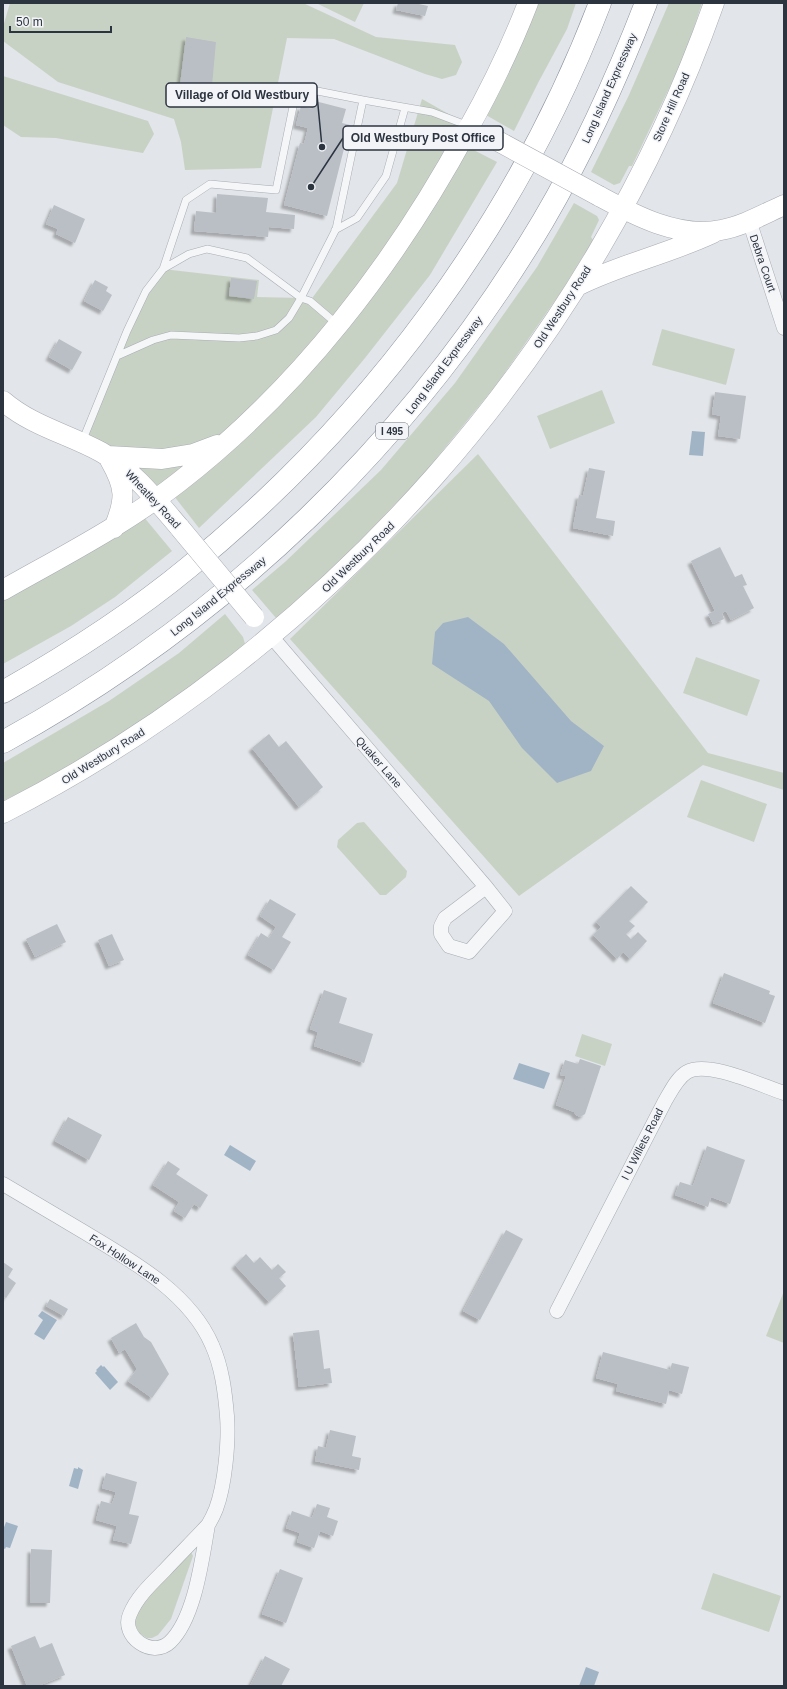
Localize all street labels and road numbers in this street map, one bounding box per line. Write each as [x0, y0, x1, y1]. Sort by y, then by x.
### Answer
street label: Long Island Expressway [579, 31, 639, 145]
street label: Store Hill Road [650, 71, 692, 143]
street label: Debra Court [748, 233, 778, 293]
street label: Old Westbury Road [531, 264, 593, 350]
street label: Long Island Expressway [403, 313, 485, 416]
road number: I 495 [376, 423, 408, 439]
street label: Wheatley Road [123, 467, 183, 531]
street label: Old Westbury Road [319, 519, 397, 595]
street label: Long Island Expressway [168, 554, 268, 638]
street label: Old Westbury Road [59, 726, 147, 786]
street label: Quaker Lane [354, 734, 404, 790]
street label: I U Willets Road [619, 1106, 665, 1182]
street label: Fox Hollow Lane [87, 1232, 163, 1286]

